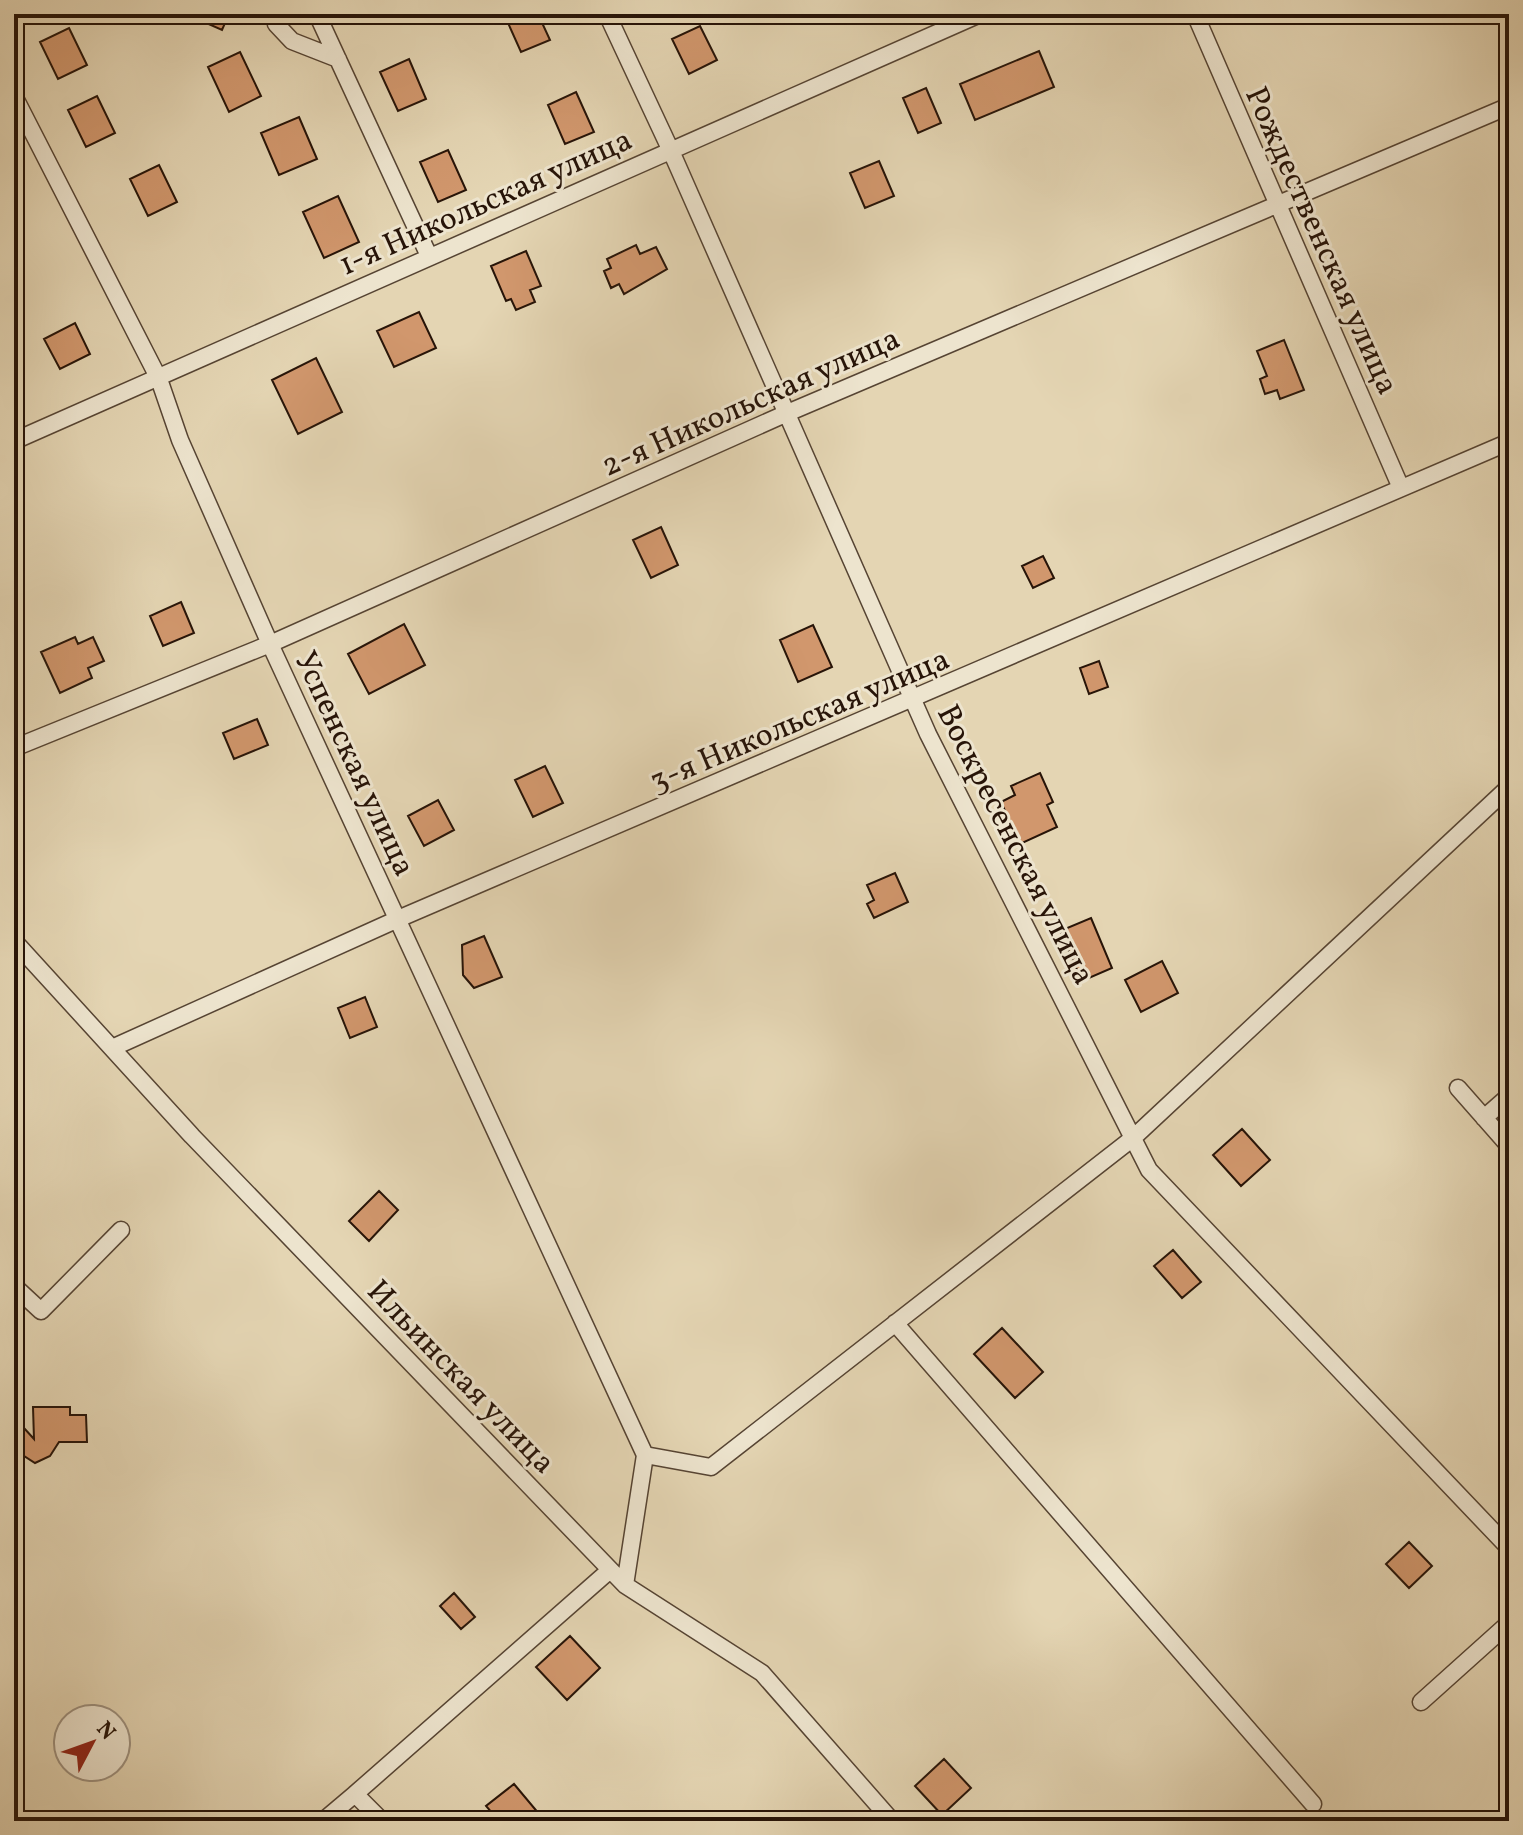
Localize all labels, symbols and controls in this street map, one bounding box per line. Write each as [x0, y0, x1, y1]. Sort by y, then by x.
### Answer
street label: Рождественская улица [1232, 80, 1408, 402]
street label: 1-я Никольская улица [333, 119, 640, 288]
street label: 2-я Никольская улица [595, 318, 907, 489]
street label: 3-я Никольская улица [644, 639, 957, 805]
street label: Успенская улица [282, 644, 425, 884]
street label: Воскресенская улица [925, 698, 1104, 993]
street label: Ильинская улица [356, 1271, 564, 1485]
north arrow [52, 1703, 132, 1783]
text: N [88, 1715, 122, 1748]

